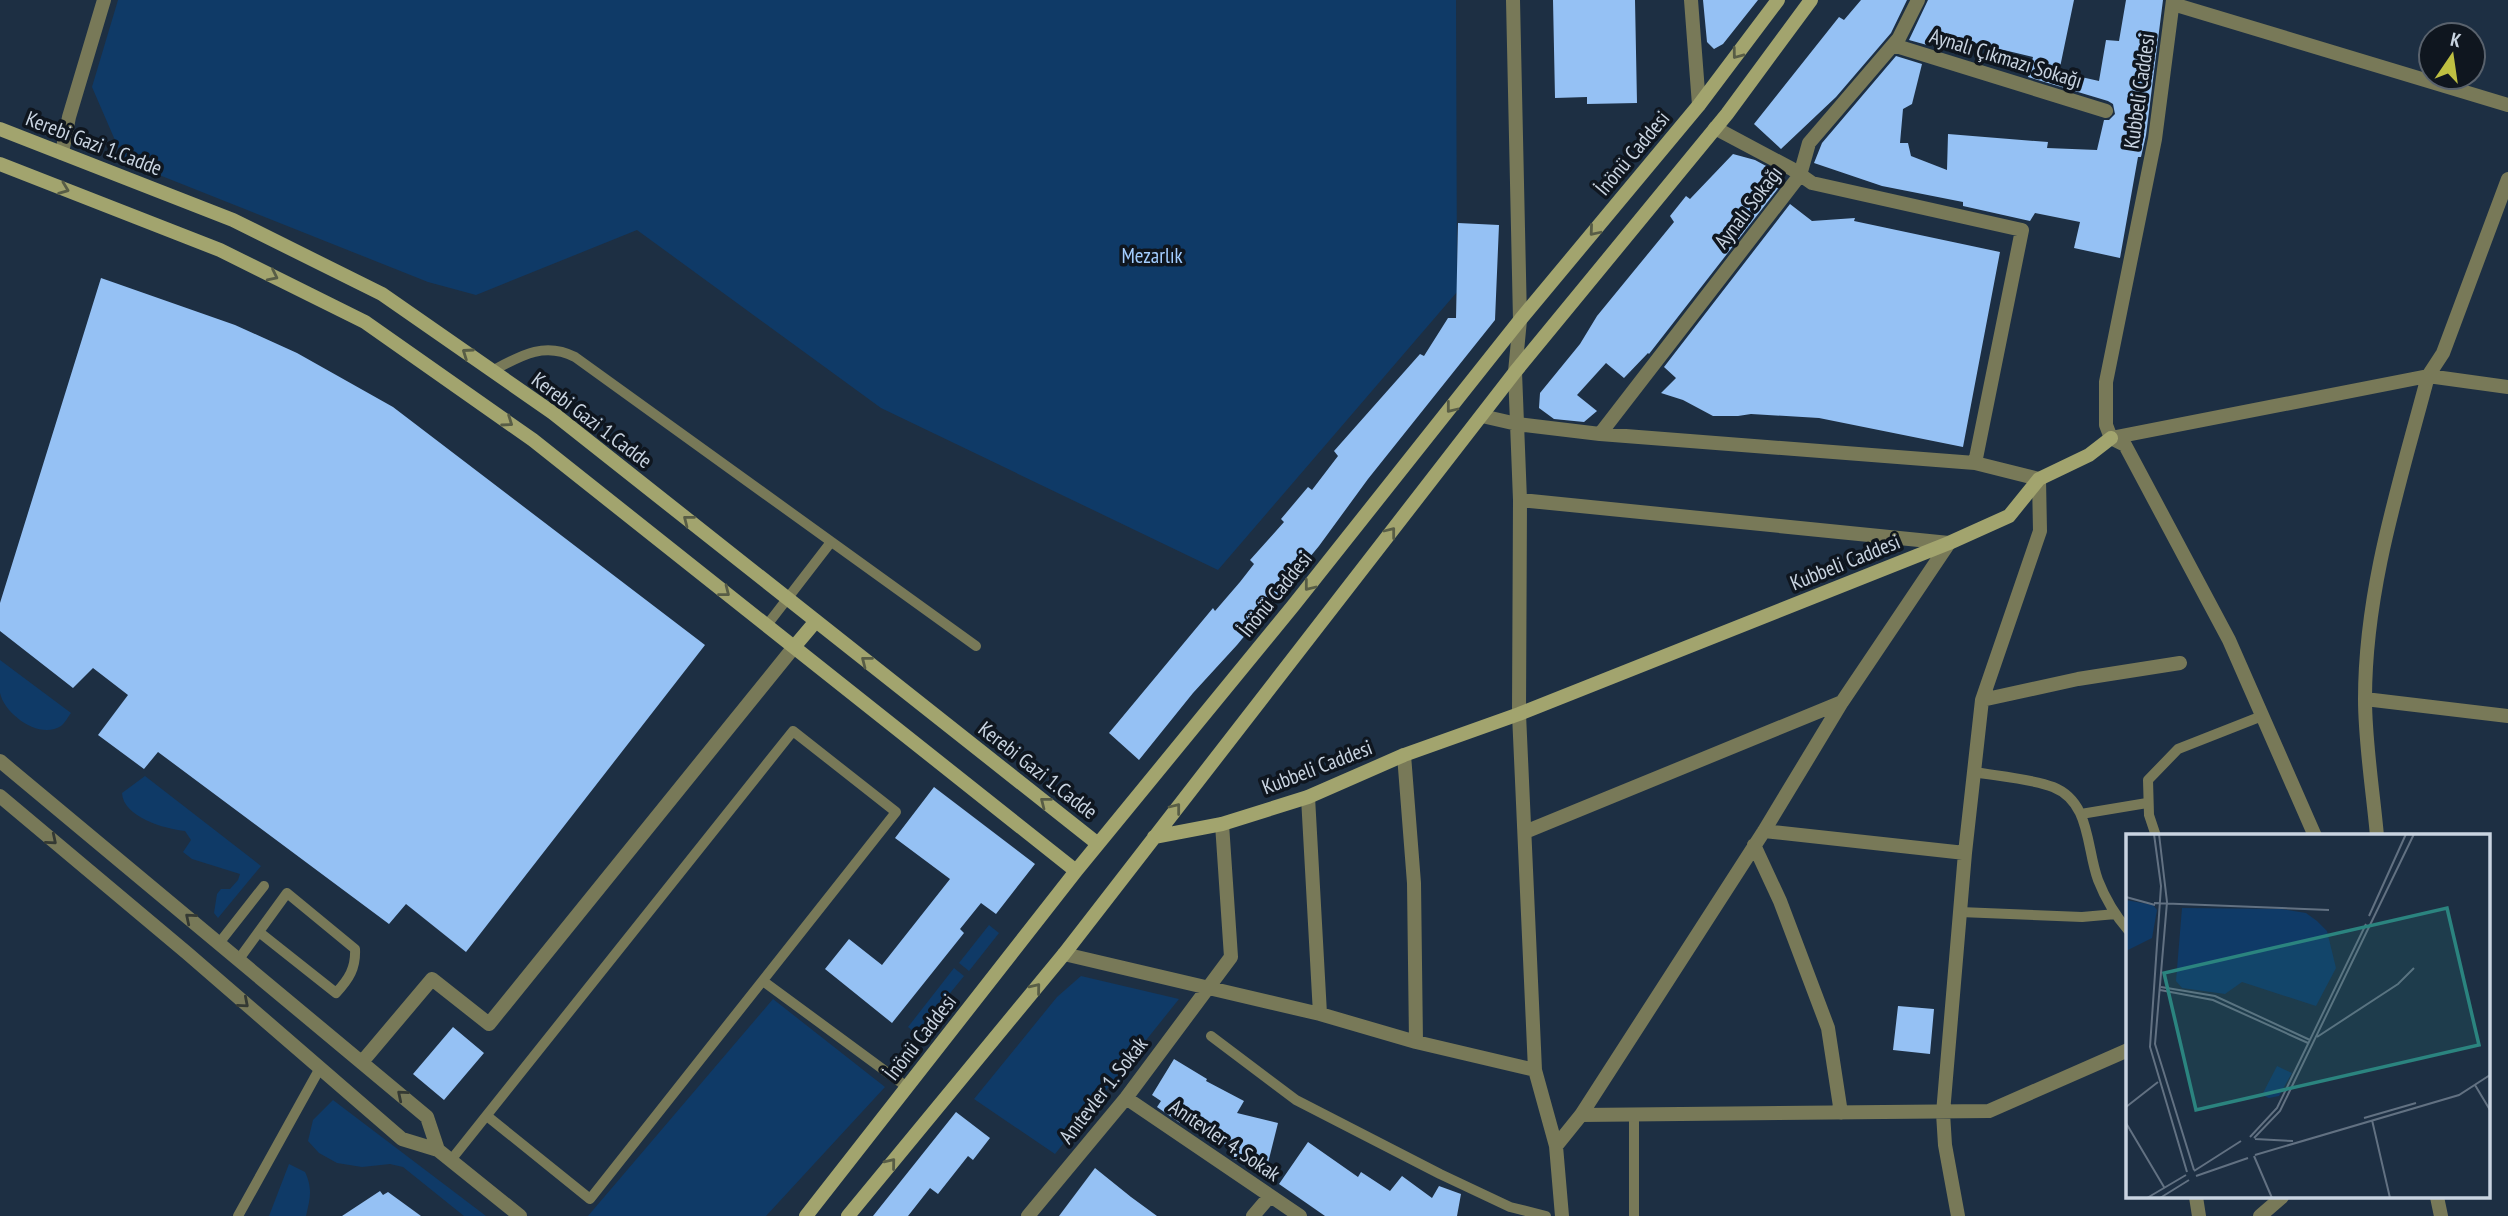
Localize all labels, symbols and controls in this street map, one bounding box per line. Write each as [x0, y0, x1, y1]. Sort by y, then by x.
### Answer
north arrow [2417, 21, 2487, 91]
street label: Aynalı Çıkmazı Sokağı [1927, 22, 2085, 94]
text: K [2448, 27, 2463, 52]
street label: Kubbeli Caddesi [2118, 32, 2160, 150]
one-way arrow [1733, 47, 1745, 59]
street label: Kerebi Gazi 1.Cadde [22, 105, 166, 181]
street label: İnönü Caddesi [1589, 105, 1675, 201]
street label: Aynalı Sokağı [1708, 160, 1788, 254]
one-way arrow [57, 181, 69, 195]
one-way arrow [1590, 223, 1602, 236]
park label: Mezarlık [1121, 242, 1183, 269]
one-way arrow [266, 268, 278, 282]
one-way arrow [462, 349, 475, 361]
street label: Kerebi Gazi 1.Cadde [526, 366, 658, 474]
one-way arrow [1446, 400, 1459, 412]
one-way arrow [500, 414, 513, 426]
one-way arrow [683, 516, 695, 529]
one-way arrow [1383, 528, 1396, 540]
street label: Kubbeli Caddesi [1786, 528, 1904, 596]
street label: İnönü Caddesi [1232, 546, 1318, 642]
one-way arrow [1305, 579, 1318, 591]
one-way arrow [718, 584, 730, 597]
one-way arrow [862, 657, 875, 669]
street label: Kerebi Gazi 1.Cadde [973, 715, 1103, 825]
street label: Kubbeli Caddesi [1258, 734, 1376, 800]
one-way arrow [1040, 798, 1053, 810]
one-way arrow [1168, 804, 1181, 816]
one-way arrow [45, 831, 57, 844]
inset map [2126, 834, 2490, 1198]
one-way arrow [185, 913, 197, 926]
one-way arrow [1028, 983, 1040, 996]
street label: İnönü Caddesi [878, 988, 962, 1086]
one-way arrow [236, 995, 249, 1007]
street label: Anıtevler 1. Sokak [1053, 1031, 1153, 1149]
one-way arrow [397, 1091, 410, 1103]
street label: Anıtevler 4. Sokak [1164, 1093, 1286, 1187]
one-way arrow [883, 1159, 896, 1171]

